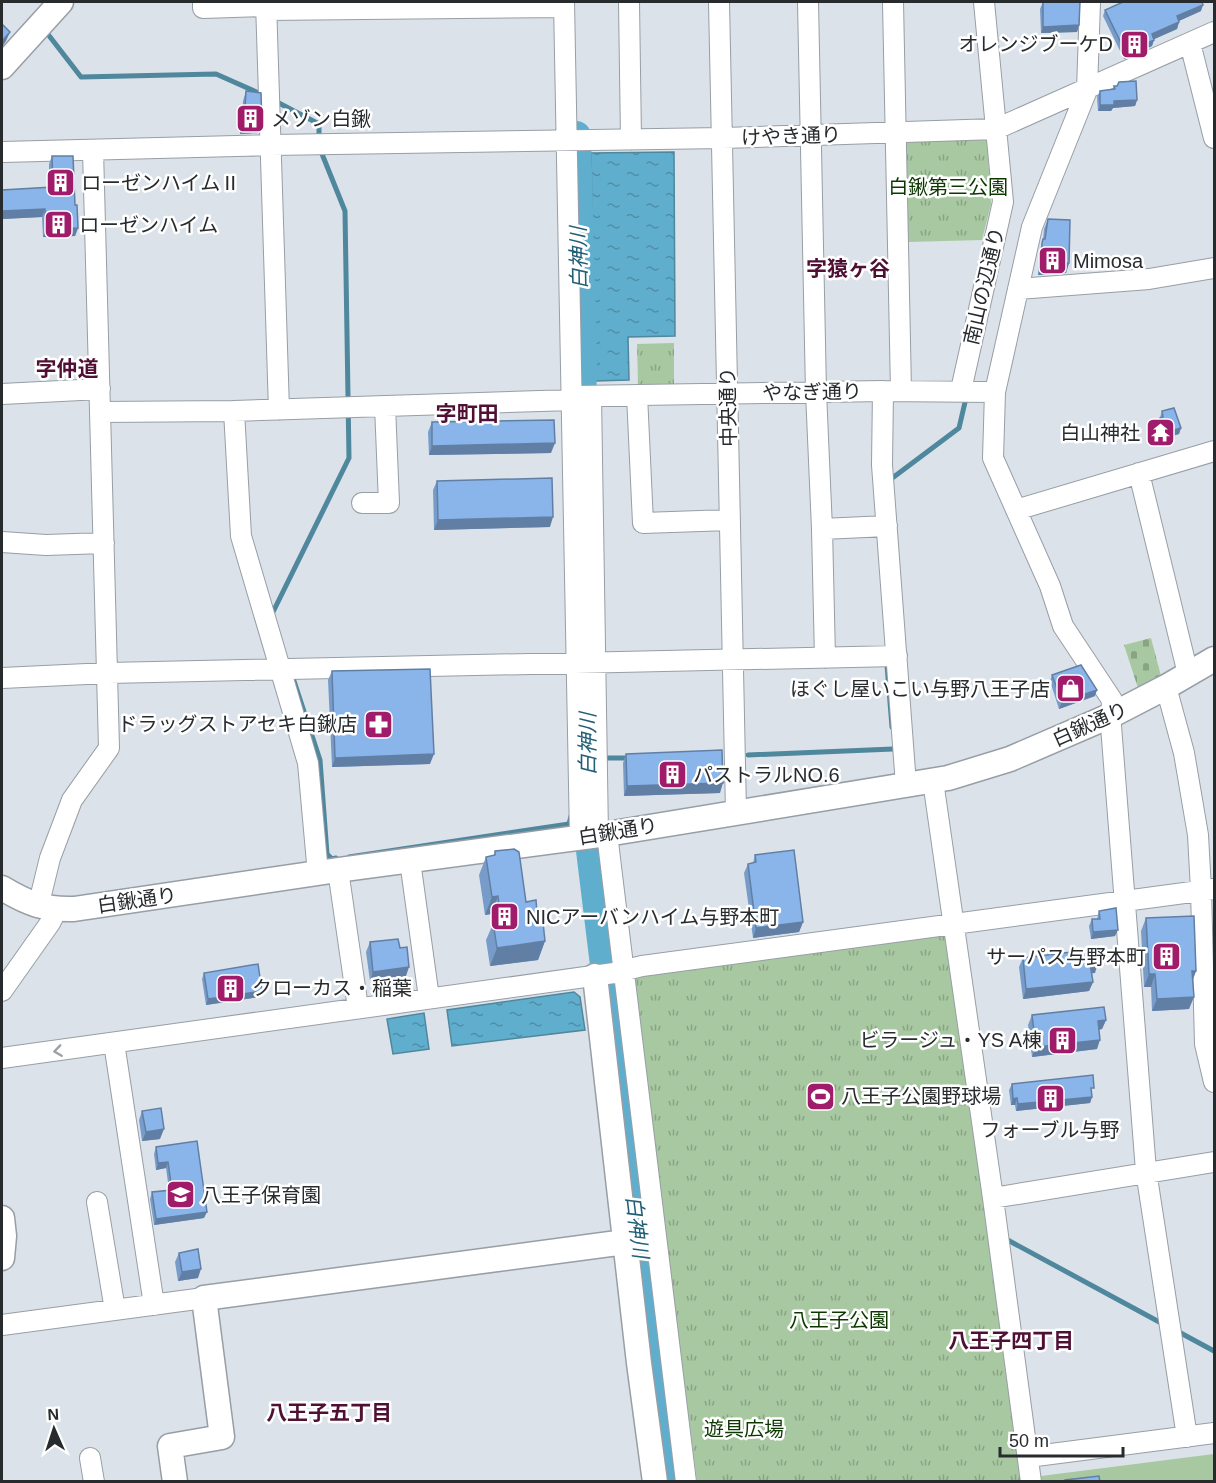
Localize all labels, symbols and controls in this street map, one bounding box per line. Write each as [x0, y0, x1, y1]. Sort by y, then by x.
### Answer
building icon: オレンジブーケD [1118, 28, 1150, 60]
place label: オレンジブーケD [959, 33, 1113, 55]
building icon: メゾン白鍬 [234, 103, 266, 135]
place label: メゾン白鍬 [271, 108, 371, 130]
street label: けやき通り [741, 123, 841, 149]
building icon: ローゼンハイムⅡ [44, 167, 76, 199]
place label: ローゼンハイムⅡ [81, 172, 240, 194]
park label: 白鍬第三公園 [888, 176, 1008, 198]
building icon: ローゼンハイム [42, 209, 74, 241]
place label: ローゼンハイム [79, 214, 218, 236]
water label: 白神川 [566, 224, 591, 290]
street label: 南山の辺通り [960, 225, 1008, 347]
building icon: Mimosa [1036, 245, 1068, 277]
place label: Mimosa [1073, 250, 1144, 272]
district label: 字猿ヶ谷 [806, 257, 890, 280]
district label: 字仲道 [36, 357, 99, 380]
street label: 中央通り [716, 367, 740, 447]
street label: やなぎ通り [762, 380, 862, 404]
district label: 字町田 [436, 402, 499, 425]
temple icon: 白山神社 [1145, 417, 1177, 449]
place label: 白山神社 [1060, 422, 1140, 444]
shop icon: ほぐし屋いこい与野八王子店 [1055, 673, 1087, 705]
place label: ほぐし屋いこい与野八王子店 [790, 678, 1050, 700]
street label: 白鍬通り [1049, 698, 1131, 750]
pharmacy icon: ドラッグストアセキ白鍬店 [362, 708, 394, 740]
water label: 白神川 [576, 711, 599, 776]
place label: ドラッグストアセキ白鍬店 [117, 713, 357, 735]
building icon: パストラルNO.6 [656, 759, 688, 791]
place label: パストラルNO.6 [693, 764, 840, 786]
street label: 白鍬通り [577, 814, 659, 848]
street label: 白鍬通り [96, 884, 178, 916]
building icon: NICアーバンハイム与野本町 [489, 901, 521, 933]
place label: NICアーバンハイム与野本町 [526, 906, 779, 928]
building icon: サーパス与野本町 [1151, 941, 1183, 973]
place label: サーパス与野本町 [986, 946, 1146, 968]
building icon: クローカス・稲葉 [215, 972, 247, 1004]
place label: クローカス・稲葉 [252, 977, 412, 999]
building icon: ビラージュ・YS A棟 [1047, 1024, 1079, 1056]
place label: ビラージュ・YS A棟 [859, 1029, 1042, 1051]
one-way arrow [53, 1044, 62, 1056]
sports icon: 八王子公園野球場 [804, 1080, 836, 1112]
building icon: フォーブル与野 [1034, 1083, 1066, 1115]
place label: 八王子公園野球場 [841, 1085, 1001, 1107]
place label: フォーブル与野 [981, 1119, 1119, 1141]
school or university icon: 八王子保育園 [164, 1179, 196, 1211]
place label: 八王子保育園 [201, 1184, 321, 1206]
water label: 白神川 [622, 1194, 653, 1262]
park label: 八王子公園 [789, 1309, 889, 1331]
district label: 八王子四丁目 [948, 1329, 1074, 1352]
north arrow [24, 1399, 84, 1459]
district label: 八王子五丁目 [266, 1401, 392, 1424]
text: N [47, 1406, 59, 1423]
park label: 遊具広場 [704, 1418, 784, 1440]
scale bar [1000, 1420, 1123, 1458]
text: 50 m [1009, 1431, 1049, 1451]

